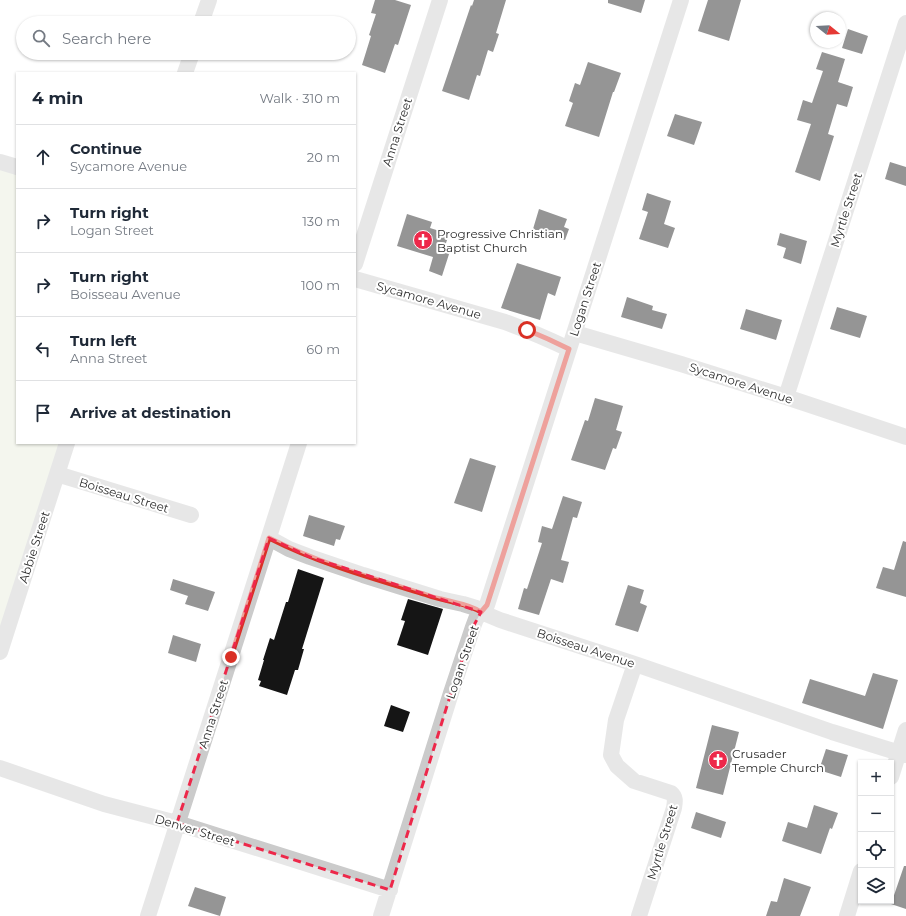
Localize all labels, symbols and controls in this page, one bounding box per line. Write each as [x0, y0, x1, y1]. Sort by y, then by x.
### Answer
north arrow [810, 12, 846, 48]
search box [16, 16, 356, 60]
icon: search [30, 27, 52, 49]
text: Search here [62, 29, 151, 48]
text: 4 min [32, 88, 83, 108]
text: Walk · 310 m [259, 90, 340, 106]
street label: Anna Street [379, 96, 415, 168]
text: Continue [70, 139, 142, 158]
icon: ahead [32, 146, 54, 168]
text: 20 m [307, 149, 340, 165]
text: Sycamore Avenue [70, 158, 187, 174]
street label: Myrtle Street [827, 171, 865, 249]
text: Turn right [70, 203, 149, 222]
icon: right [32, 210, 54, 232]
text: 130 m [302, 213, 340, 229]
text: Logan Street [70, 222, 154, 238]
place label: Progressive Christian Baptist Church [437, 226, 563, 255]
church icon: Progressive Christian Baptist Church [412, 229, 434, 251]
street label: Logan Street [566, 260, 604, 338]
text: Turn right [70, 267, 149, 286]
icon: right [32, 274, 54, 296]
text: 100 m [301, 277, 340, 293]
street label: Sycamore Avenue [375, 278, 483, 322]
text: Boisseau Avenue [70, 286, 181, 302]
route start [518, 321, 536, 339]
text: Turn left [70, 331, 137, 350]
icon: left [32, 338, 54, 360]
text: 60 m [306, 341, 340, 357]
text: Anna Street [70, 350, 147, 366]
street label: Sycamore Avenue [687, 359, 795, 407]
icon: arrive [32, 402, 54, 424]
text: Arrive at destination [70, 403, 231, 422]
street label: Boisseau Street [77, 474, 171, 516]
street label: Abbie Street [15, 509, 53, 585]
street label: Logan Street [442, 623, 482, 701]
street label: Boisseau Avenue [535, 625, 637, 671]
route end [222, 648, 240, 666]
street label: Anna Street [195, 678, 231, 750]
place label: Crusader Temple Church [732, 746, 824, 775]
church icon: Crusader Temple Church [707, 749, 729, 771]
map controls [858, 760, 894, 904]
button: + [858, 760, 894, 796]
button: − [858, 796, 894, 832]
street label: Myrtle Street [643, 803, 681, 881]
street label: Denver Street [153, 811, 237, 849]
button: locate [858, 832, 894, 868]
button: layers [858, 868, 894, 904]

